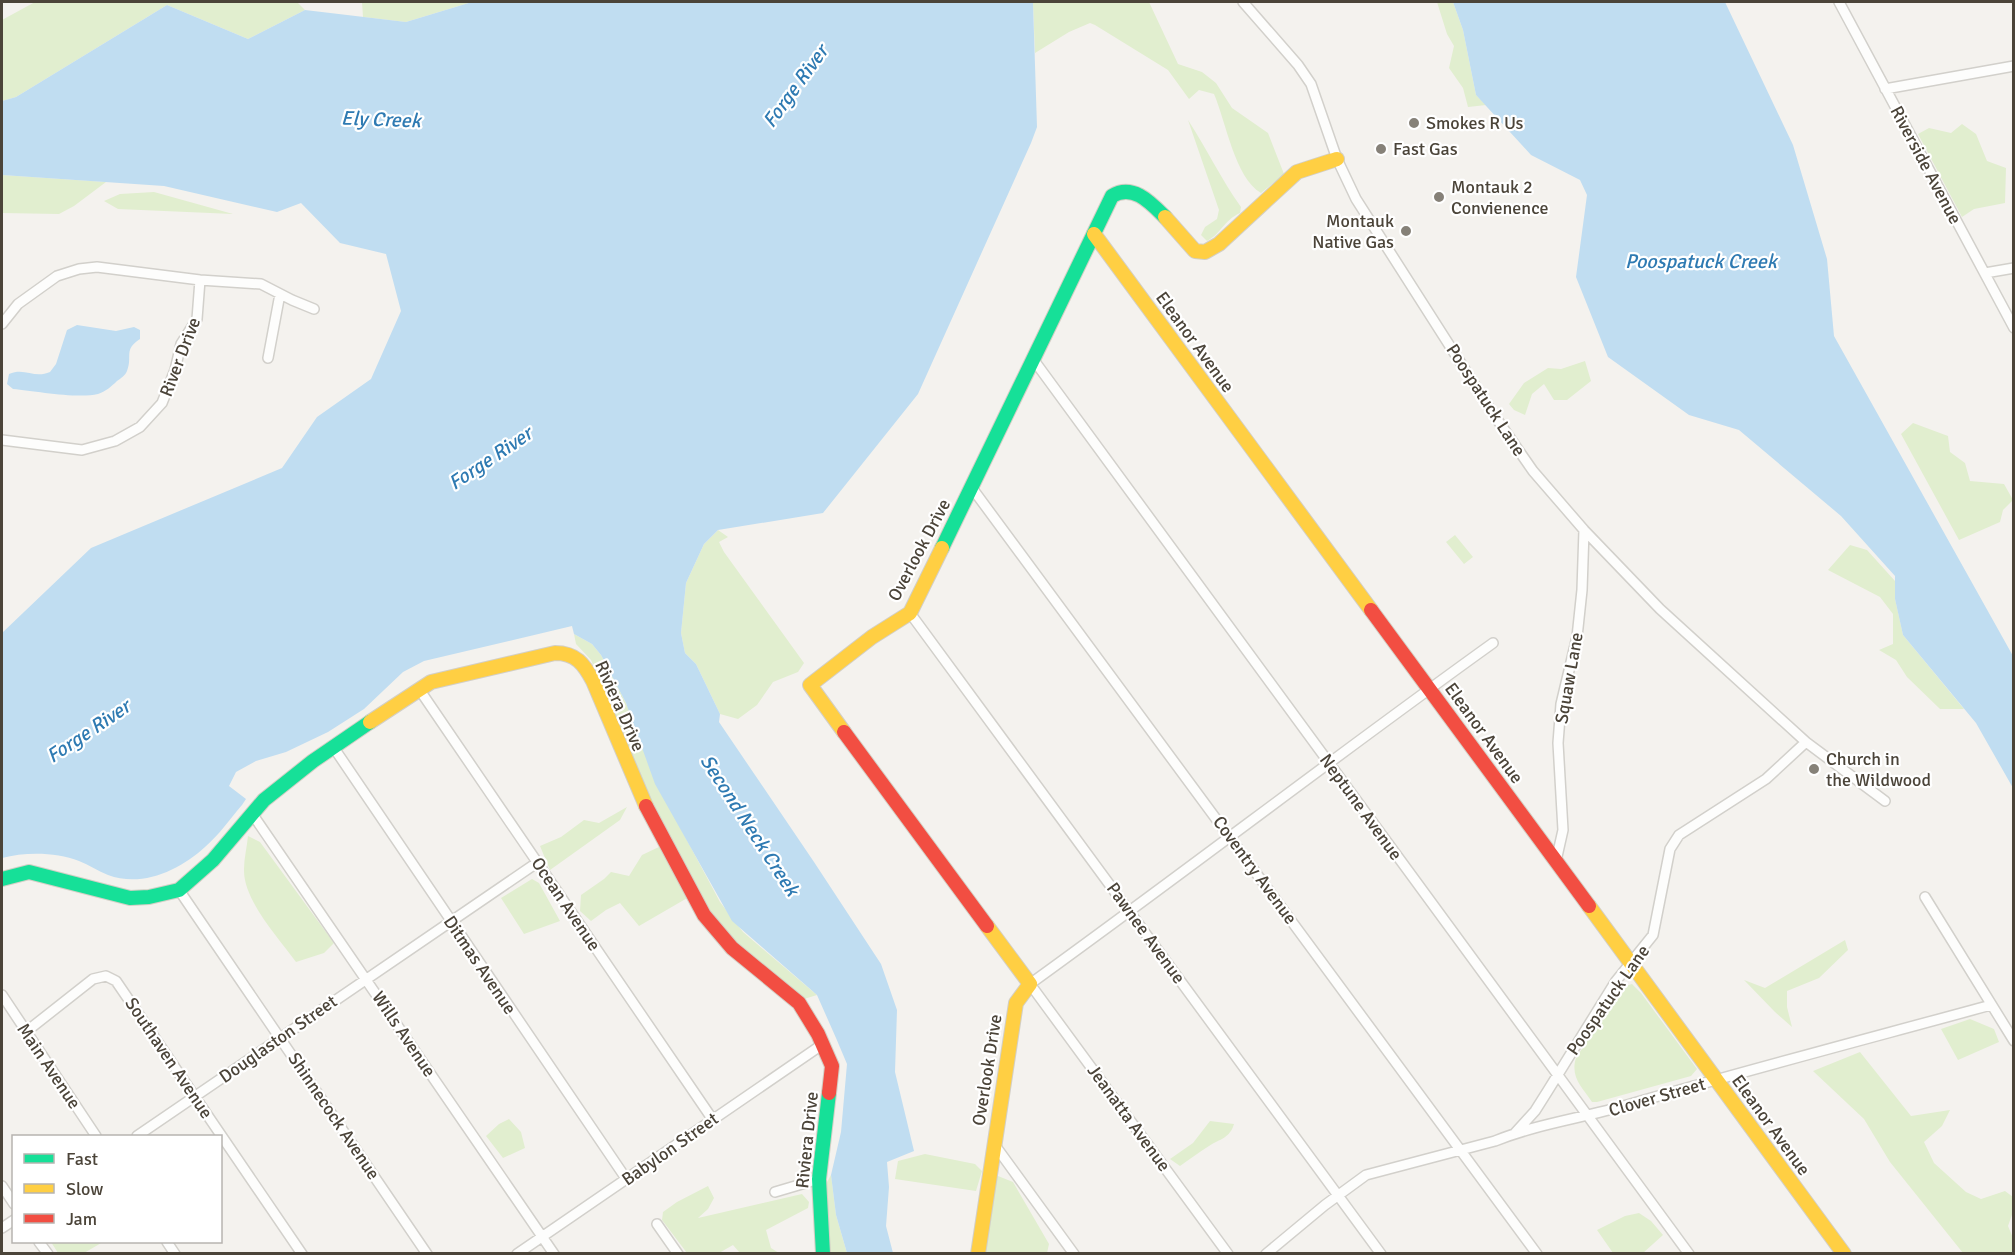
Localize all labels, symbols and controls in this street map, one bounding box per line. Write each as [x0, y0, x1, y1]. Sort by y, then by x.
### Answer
water label: Forge River [757, 38, 835, 132]
street label: Riverside Avenue [1886, 102, 1966, 228]
water label: Ely Creek [341, 106, 423, 133]
place label: Smokes R Us [1426, 112, 1524, 134]
marker: Smokes R Us [1407, 116, 1421, 130]
place label: Fast Gas [1393, 138, 1458, 160]
marker: Fast Gas [1374, 142, 1388, 156]
place label: Montauk 2 Convienence [1451, 176, 1549, 219]
marker: Montauk 2 Convienence [1432, 190, 1446, 204]
place label: Montauk Native Gas [1312, 210, 1394, 253]
marker: Montauk Native Gas [1399, 224, 1413, 238]
water label: Poospatuck Creek [1625, 249, 1779, 274]
street label: Eleanor Avenue [1151, 287, 1239, 397]
street label: River Drive [155, 314, 205, 400]
street label: Poospatuck Lane [1442, 340, 1530, 460]
water label: Forge River [444, 420, 539, 496]
street label: Overlook Drive [883, 495, 955, 605]
street label: Squaw Lane [1550, 631, 1588, 725]
street label: Riviera Drive [590, 657, 650, 755]
street label: Eleanor Avenue [1440, 678, 1528, 788]
water label: Forge River [42, 693, 137, 769]
place label: Church in the Wildwood [1826, 748, 1931, 791]
water label: Second Neck Creek [695, 750, 806, 902]
street label: Neptune Avenue [1315, 750, 1407, 864]
marker: Church in the Wildwood [1807, 762, 1821, 776]
street label: Coventry Avenue [1208, 811, 1302, 929]
street label: Ocean Avenue [527, 853, 605, 955]
street label: Pawnee Avenue [1102, 878, 1190, 988]
street label: Ditmas Avenue [439, 911, 521, 1019]
street label: Poospatuck Lane [1562, 941, 1654, 1059]
street label: Wills Avenue [367, 987, 441, 1081]
street label: Douglaston Street [215, 990, 341, 1088]
street label: Southaven Avenue [120, 993, 218, 1123]
street label: Overlook Drive [967, 1013, 1007, 1127]
street label: Main Avenue [12, 1019, 86, 1113]
street label: Shinnecock Avenue [283, 1048, 385, 1184]
street label: Jeanatta Avenue [1083, 1060, 1175, 1176]
street label: Eleanor Avenue [1727, 1070, 1815, 1180]
street label: Clover Street [1606, 1073, 1708, 1121]
street label: Riviera Drive [791, 1091, 823, 1189]
street label: Babylon Street [617, 1108, 723, 1190]
legend [12, 1135, 222, 1243]
text: Fast [66, 1148, 98, 1170]
text: Slow [66, 1178, 103, 1200]
text: Jam [66, 1208, 97, 1230]

